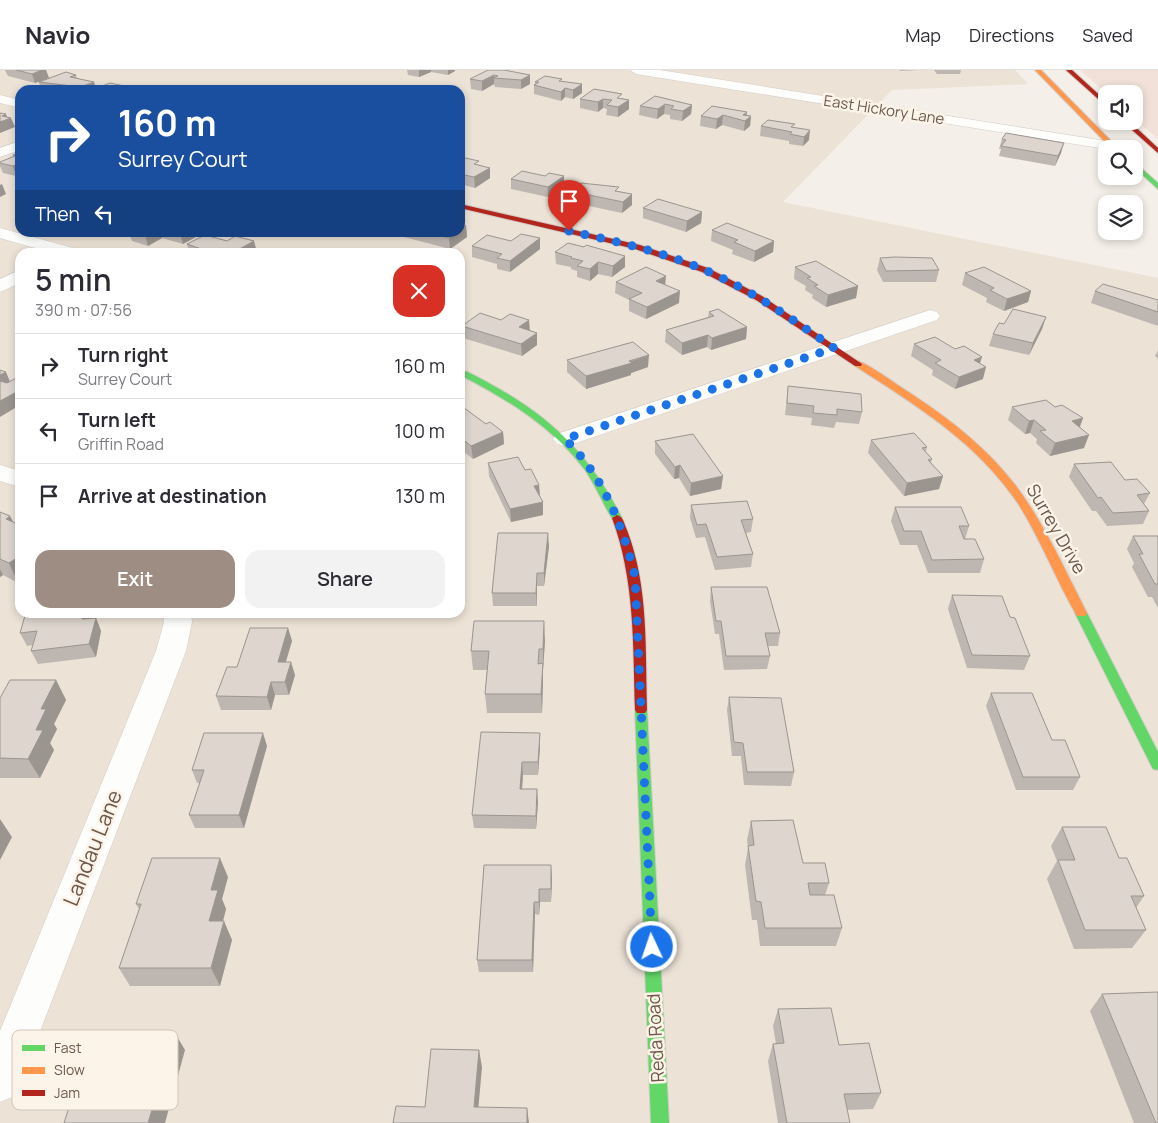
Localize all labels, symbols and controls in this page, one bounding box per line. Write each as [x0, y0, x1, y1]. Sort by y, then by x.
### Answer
text: Navio [25, 18, 90, 51]
text: Map [905, 23, 941, 47]
text: Directions [969, 23, 1054, 47]
text: Saved [1082, 23, 1133, 47]
map controls [1098, 85, 1143, 240]
button: sound [1098, 85, 1143, 130]
street label: East Hickory Lane [822, 90, 946, 129]
text: 160 m [118, 99, 217, 147]
icon: right [35, 105, 100, 170]
button: search [1098, 140, 1143, 185]
text: Surrey Court [118, 144, 247, 174]
pin [548, 180, 590, 231]
icon: arrive [555, 187, 583, 215]
button: layers [1098, 195, 1143, 240]
icon: left [90, 200, 118, 228]
text: Then [35, 201, 80, 227]
text: 5 min [35, 259, 111, 300]
button: close [393, 265, 445, 317]
text: 390 m · 07:56 [35, 299, 132, 321]
text: Turn right [78, 342, 168, 368]
icon: right [35, 352, 63, 380]
text: 160 m [394, 353, 445, 379]
text: Surrey Court [78, 368, 172, 390]
text: Turn left [78, 407, 156, 433]
icon: left [35, 417, 63, 445]
text: 100 m [394, 418, 445, 444]
text: Griffin Road [78, 433, 164, 455]
street label: Surrey Drive [1021, 479, 1092, 578]
icon: arrive [35, 482, 63, 510]
text: Arrive at destination [78, 483, 267, 509]
text: 130 m [396, 483, 445, 509]
button: Exit [35, 550, 235, 608]
button: Share [245, 550, 445, 608]
street label: Landau Lane [56, 786, 128, 910]
position arrow [625, 920, 677, 972]
street label: Reda Road [641, 993, 669, 1083]
legend [12, 1030, 178, 1110]
text: Fast [54, 1038, 82, 1057]
text: Slow [54, 1060, 85, 1079]
text: Jam [54, 1083, 80, 1102]

